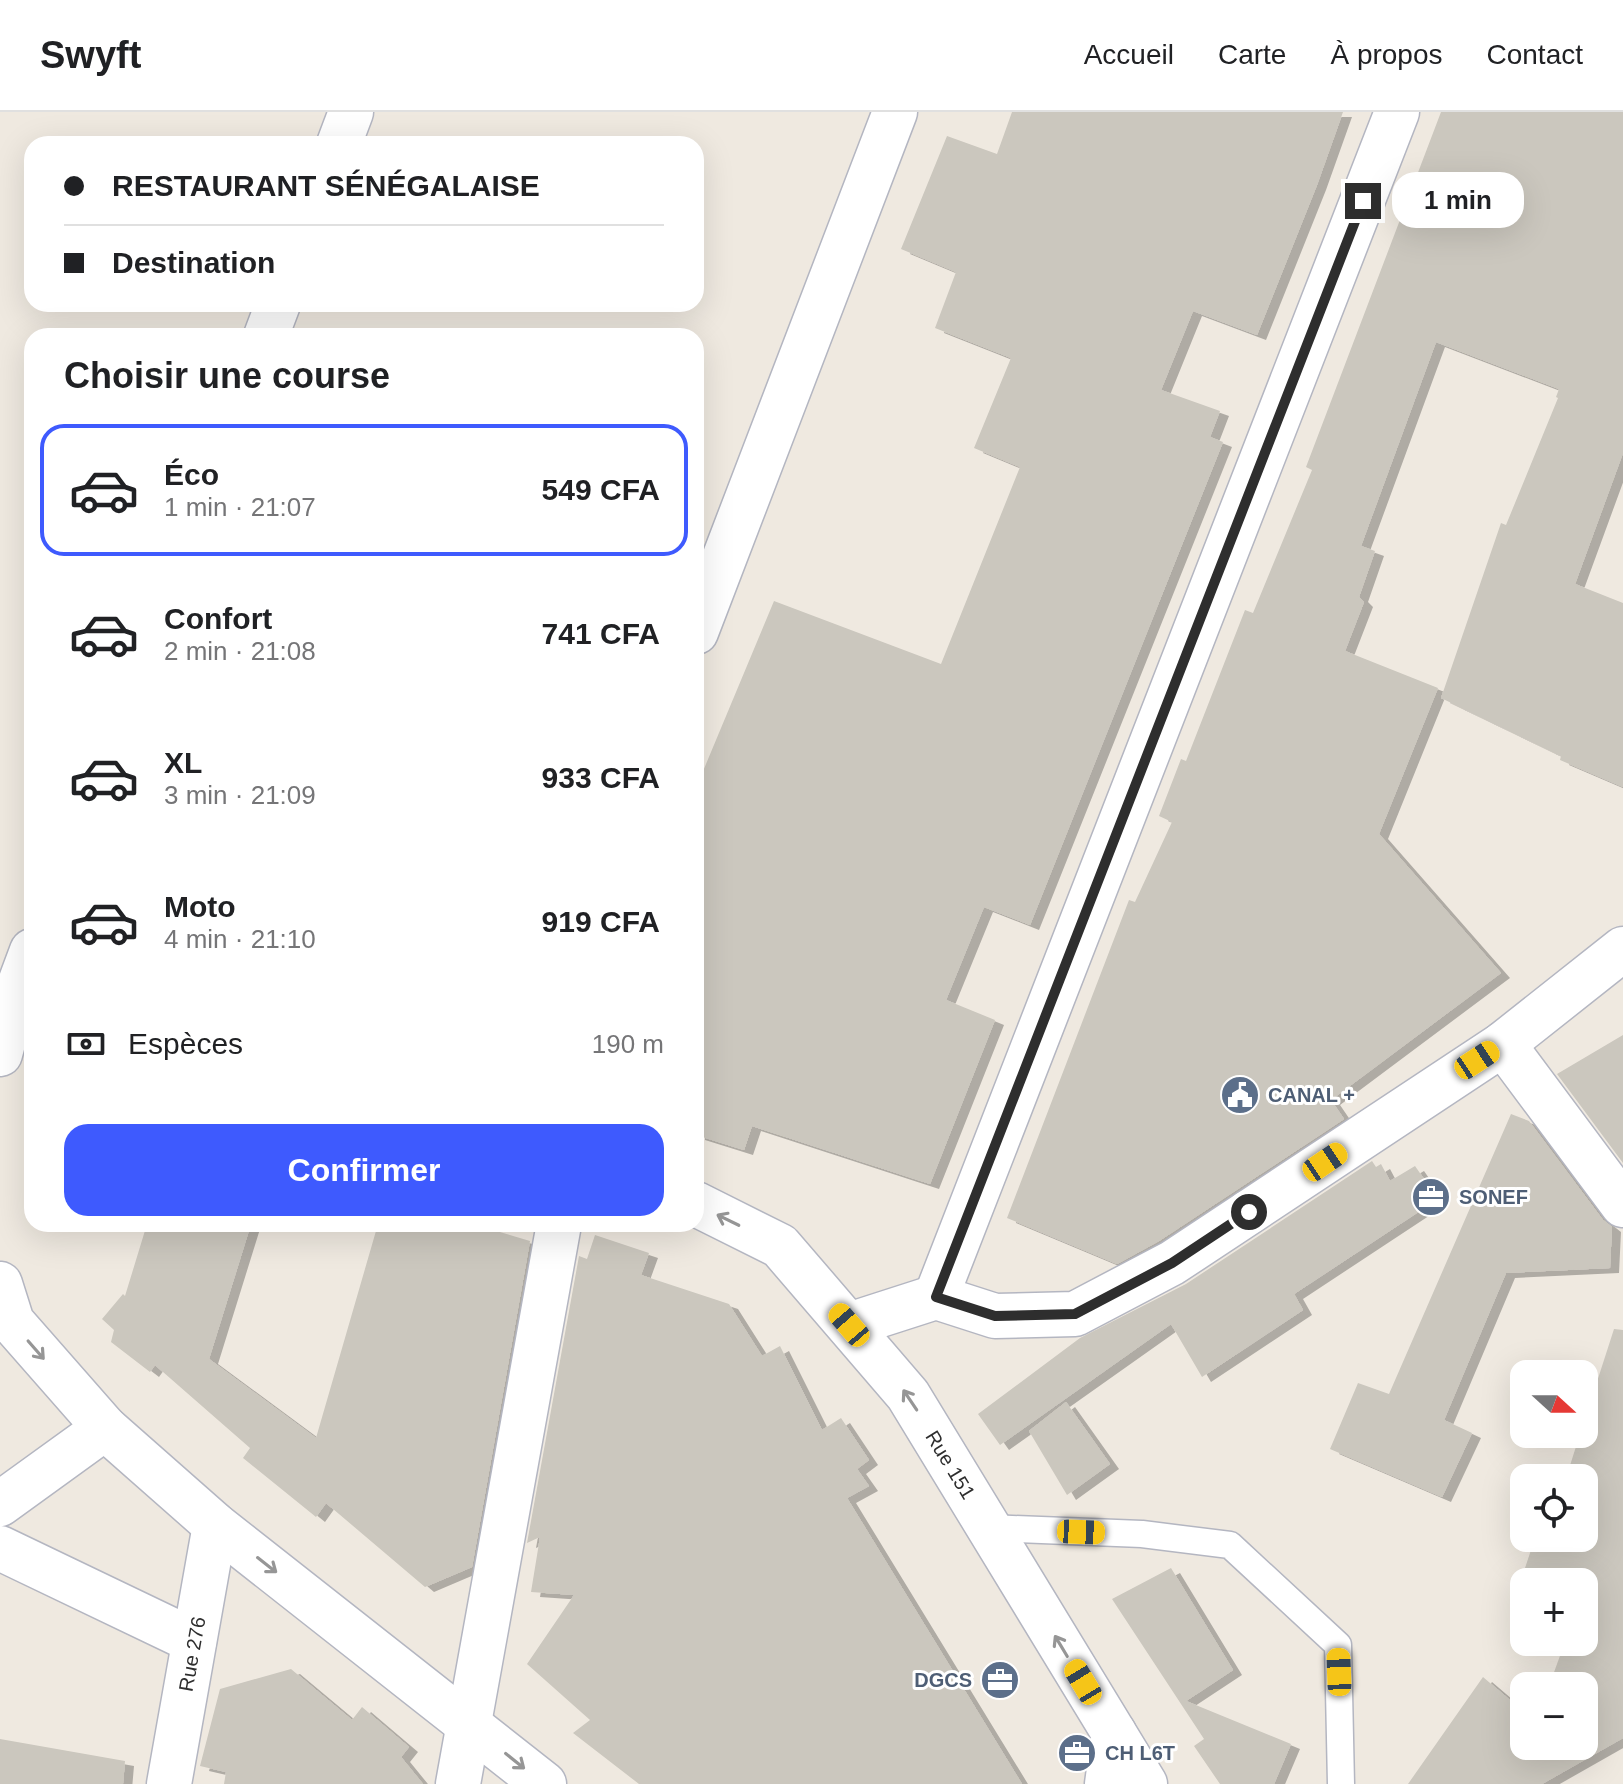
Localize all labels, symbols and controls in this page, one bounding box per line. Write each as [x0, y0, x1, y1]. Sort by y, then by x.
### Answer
text: Swyft [40, 34, 141, 76]
text: Accueil [1084, 39, 1174, 70]
text: Carte [1218, 39, 1286, 70]
text: À propos [1330, 39, 1443, 70]
text: Contact [1487, 39, 1583, 70]
text: RESTAURANT SÉNÉGALAISE [112, 169, 540, 202]
callout: 1 min [1391, 173, 1523, 229]
route end [1345, 183, 1381, 219]
text: 1 min [1424, 185, 1492, 215]
text: Destination [112, 246, 275, 279]
text: Choisir une course [64, 355, 390, 396]
icon: car [68, 454, 140, 526]
text: Éco [164, 458, 219, 491]
text: 549 CFA [542, 473, 660, 506]
text: 1 min · 21:07 [164, 492, 316, 522]
icon: car [68, 598, 140, 670]
text: Confort [164, 602, 272, 635]
text: 741 CFA [542, 617, 660, 650]
text: 2 min · 21:08 [164, 636, 316, 666]
icon: car [68, 742, 140, 814]
text: XL [164, 746, 202, 779]
text: 933 CFA [542, 761, 660, 794]
text: 3 min · 21:09 [164, 780, 316, 810]
icon: car [68, 886, 140, 958]
text: Moto [164, 890, 236, 923]
text: 919 CFA [542, 905, 660, 938]
text: 4 min · 21:10 [164, 924, 316, 954]
icon: cash [64, 1022, 108, 1066]
text: Espèces [128, 1027, 243, 1060]
text: 190 m [592, 1029, 664, 1059]
car [1450, 1037, 1504, 1083]
public building icon: CANAL + [1219, 1074, 1261, 1116]
place label: CANAL + [1268, 1084, 1355, 1106]
button: Confirmer [64, 1124, 664, 1216]
car [1298, 1139, 1352, 1185]
office icon: SONEF [1410, 1176, 1452, 1218]
place label: SONEF [1459, 1186, 1528, 1208]
route start [1231, 1194, 1267, 1230]
one-way arrow [717, 1212, 741, 1227]
car [824, 1299, 874, 1351]
one-way arrow [27, 1340, 45, 1360]
north arrow [1510, 1360, 1598, 1448]
map controls [1510, 1360, 1598, 1760]
one-way arrow [902, 1390, 919, 1412]
street label: Rue 151 [921, 1427, 980, 1503]
button: locate [1510, 1464, 1598, 1552]
car [1057, 1519, 1105, 1545]
one-way arrow [256, 1557, 277, 1574]
button: + [1510, 1568, 1598, 1656]
street label: Rue 276 [175, 1615, 210, 1693]
one-way arrow [1052, 1635, 1068, 1658]
car [1326, 1648, 1352, 1696]
car [1060, 1655, 1106, 1709]
office icon: DGCS [979, 1659, 1021, 1701]
place label: DGCS [914, 1669, 972, 1691]
button: − [1510, 1672, 1598, 1760]
office icon: CH L6T [1056, 1732, 1098, 1774]
place label: CH L6T [1105, 1742, 1175, 1764]
one-way arrow [505, 1752, 525, 1770]

